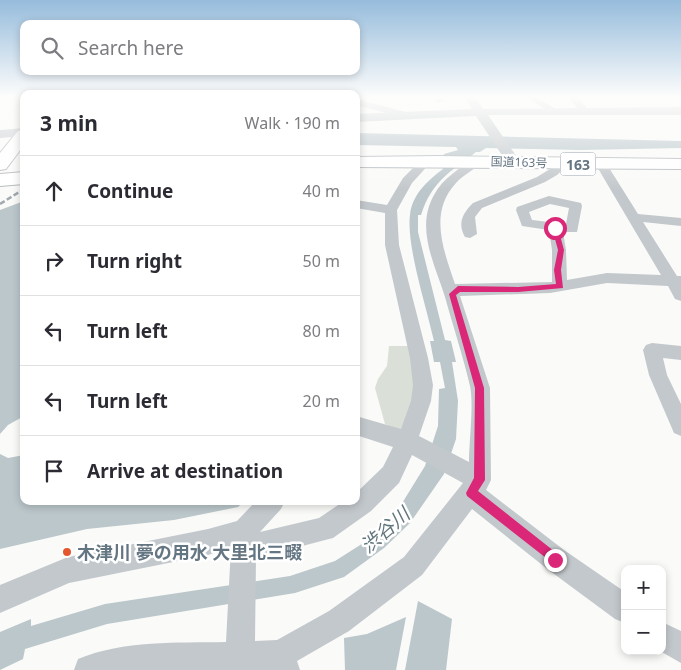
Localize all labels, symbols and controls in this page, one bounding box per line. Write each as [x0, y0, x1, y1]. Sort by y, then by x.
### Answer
search box [20, 20, 360, 75]
icon: search [38, 34, 66, 62]
text: Search here [78, 35, 184, 61]
text: 3 min [40, 109, 98, 137]
text: Walk · 190 m [245, 112, 340, 134]
road number: 163 [560, 152, 596, 175]
street label: 国道163号 [490, 153, 548, 171]
icon: ahead [40, 177, 68, 205]
text: Continue [87, 178, 173, 204]
text: 40 m [303, 180, 340, 202]
route start [544, 217, 567, 240]
icon: right [40, 247, 68, 275]
text: Turn right [87, 248, 182, 274]
text: 50 m [303, 250, 340, 272]
icon: left [40, 317, 68, 345]
text: Turn left [87, 318, 168, 344]
text: 80 m [303, 320, 340, 342]
icon: left [40, 387, 68, 415]
text: Turn left [87, 388, 168, 414]
text: 20 m [303, 390, 340, 412]
icon: arrive [40, 457, 68, 485]
text: Arrive at destination [87, 458, 283, 484]
water label: 渋谷川 [355, 500, 417, 559]
place label: 木津川 夢の用水 大里北三畷 [77, 540, 302, 564]
marker: 木津川 夢の用水 大里北三畷 [61, 546, 73, 558]
route end [544, 549, 567, 572]
map controls [621, 565, 666, 655]
button: + [621, 565, 666, 610]
button: − [621, 610, 666, 655]

